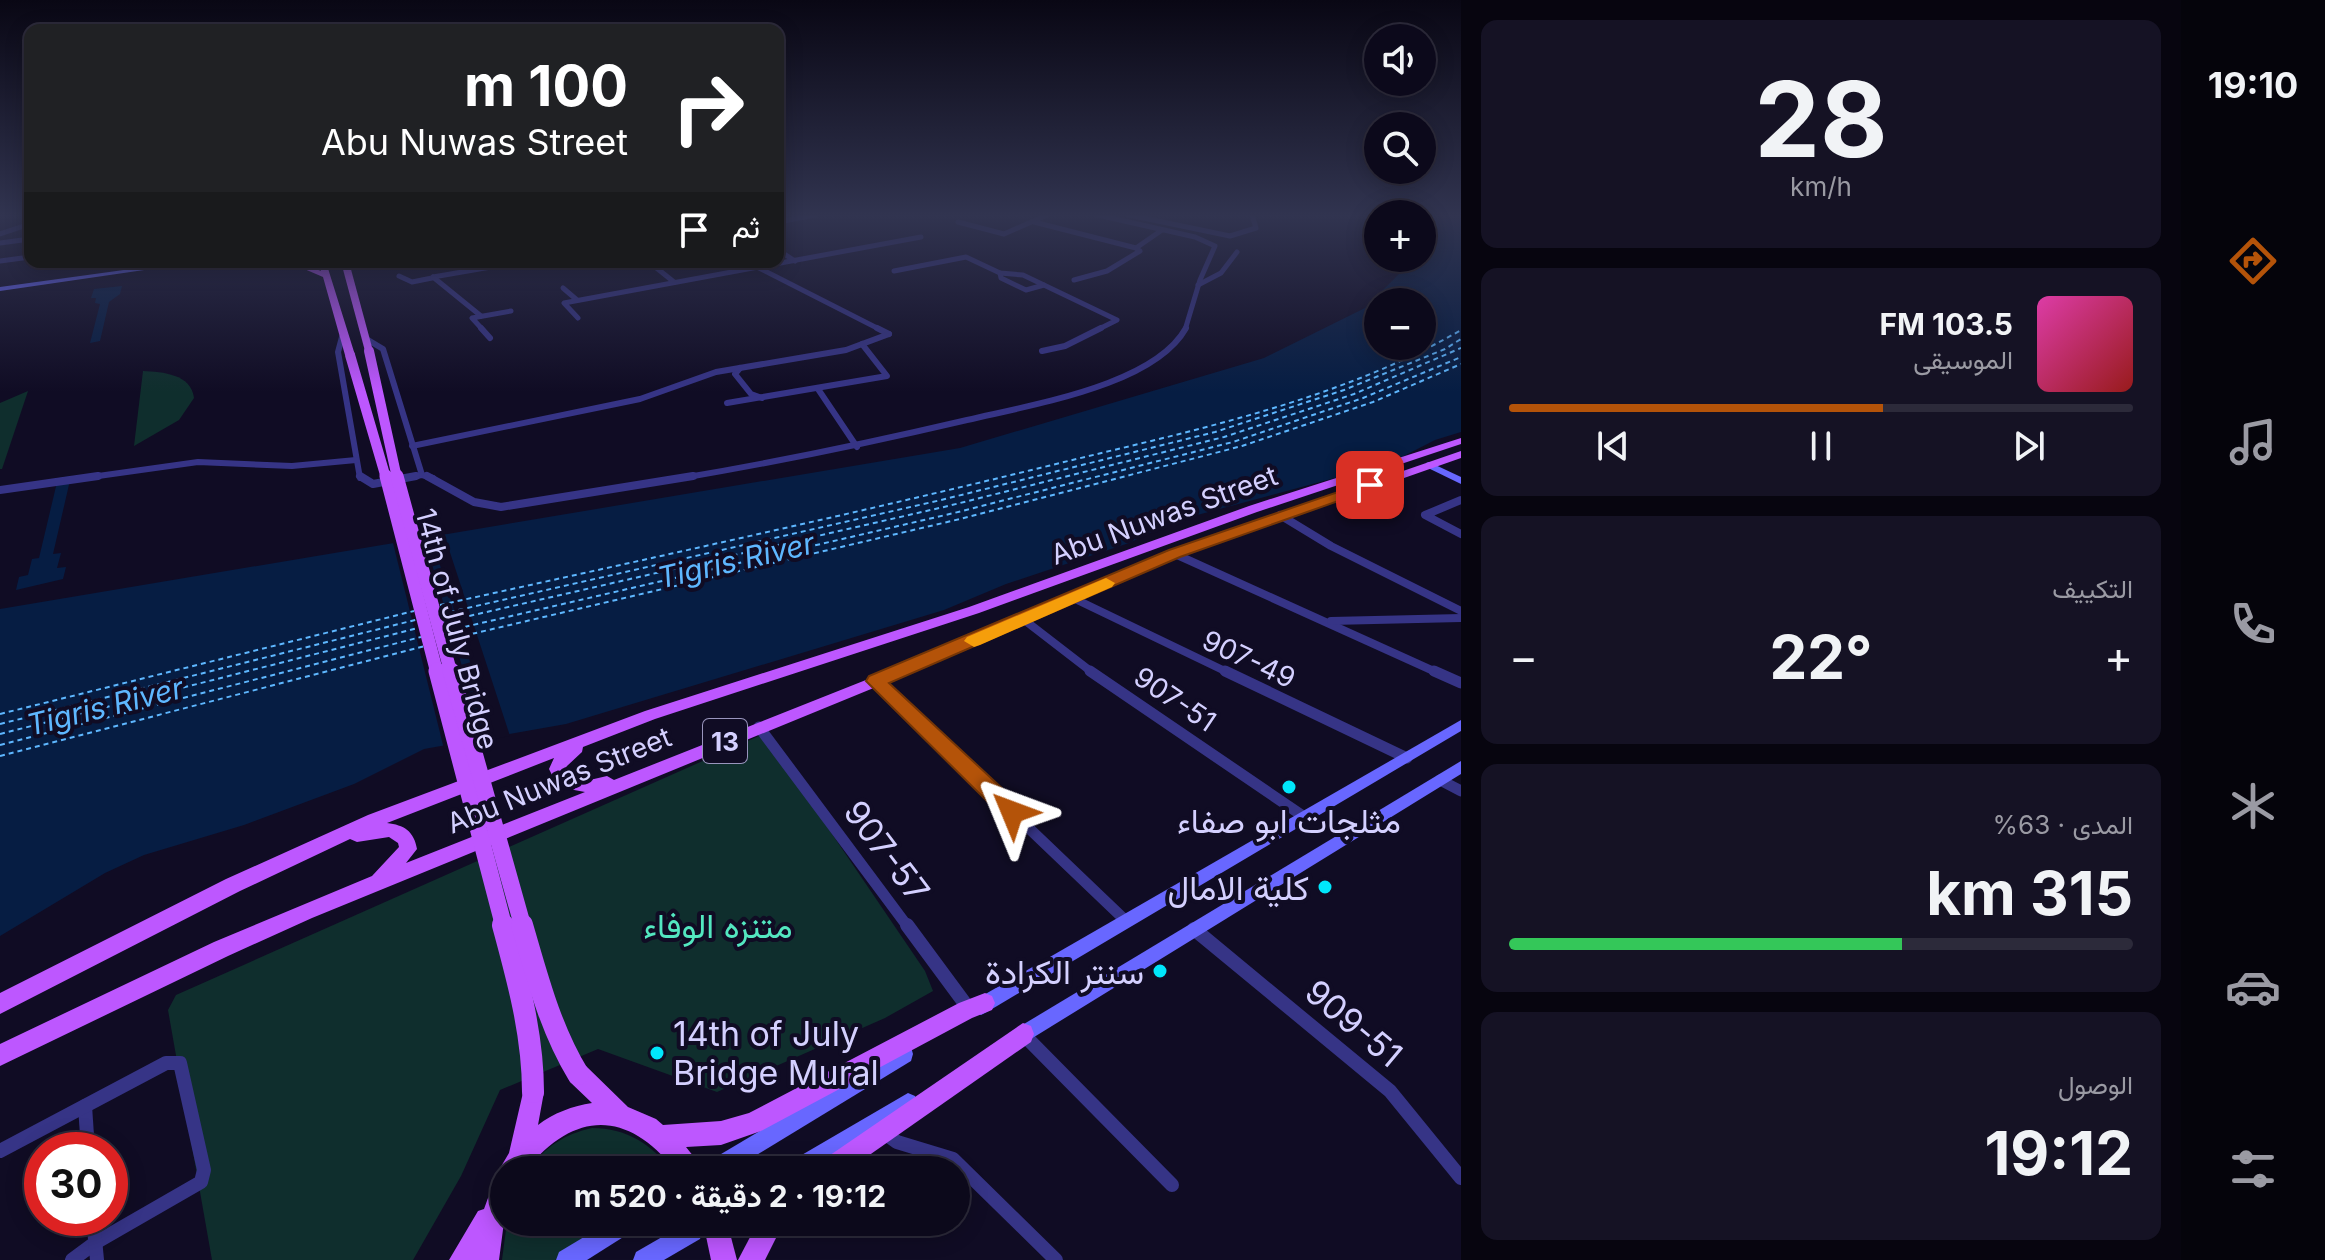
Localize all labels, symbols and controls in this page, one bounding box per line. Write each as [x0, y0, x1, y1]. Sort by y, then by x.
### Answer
map controls [1364, 24, 1436, 360]
button: sound [1364, 24, 1436, 96]
text: 100 m [464, 52, 628, 120]
icon: right [656, 56, 760, 160]
text: 28 [1754, 56, 1888, 182]
text: 19:10 [2208, 63, 2298, 107]
button: search [1364, 112, 1436, 184]
text: Abu Nuwas Street [321, 120, 628, 164]
text: km/h [1790, 171, 1852, 202]
button: + [1364, 200, 1436, 272]
icon: arrive [672, 208, 716, 252]
text: ثم [732, 209, 760, 245]
icon: directions [2225, 233, 2281, 289]
button: − [1364, 288, 1436, 360]
text: 103.5 FM [1879, 306, 2013, 342]
text: الموسيقى [1913, 344, 2013, 375]
icon: music [2225, 414, 2281, 470]
icon: previous [1591, 424, 1635, 468]
icon: pause [1799, 424, 1843, 468]
icon: next [2007, 424, 2051, 468]
pin [1336, 451, 1404, 519]
street label: Abu Nuwas Street [1046, 458, 1282, 572]
icon: arrive [1348, 463, 1392, 507]
street label: 14th of July Bridge [408, 505, 506, 753]
water label: Tigris River [654, 524, 819, 596]
text: التكييف [2052, 573, 2133, 604]
icon: phone [2225, 596, 2281, 652]
text: 22° [1769, 621, 1873, 693]
street label: 907-49 [1197, 623, 1301, 695]
text: − [1509, 630, 1538, 684]
text: + [2104, 630, 2133, 684]
street label: 907-51 [1128, 659, 1222, 739]
water label: Tigris River [23, 669, 188, 743]
street label: Abu Nuwas Street [442, 719, 676, 841]
road number: 13 [703, 719, 747, 763]
position arrow [970, 770, 1054, 854]
marker: مثلجات ابو صفاء [1280, 778, 1298, 796]
icon: climate [2225, 778, 2281, 834]
street label: 907-57 [836, 792, 938, 910]
place label: مثلجات ابو صفاء [1177, 800, 1401, 842]
text: المدى · 63% [1993, 809, 2133, 840]
text: 315 km [1926, 857, 2133, 929]
place label: كلية الامال [1168, 867, 1309, 908]
marker: كلية الامال [1316, 878, 1334, 896]
park label: متنزه الوفاء [643, 905, 793, 947]
place label: سنتر الكرادة [985, 951, 1144, 993]
icon: car [2225, 959, 2281, 1015]
marker: سنتر الكرادة [1151, 962, 1169, 980]
street label: 909-51 [1297, 971, 1411, 1075]
place label: 14th of July Bridge Mural [673, 1013, 879, 1093]
marker: 14th of July Bridge Mural [648, 1044, 666, 1062]
text: الوصول [2058, 1069, 2133, 1100]
text: 19:12 [1984, 1117, 2133, 1189]
speed limit sign: 30 [24, 1132, 128, 1236]
icon: filters [2225, 1141, 2281, 1197]
text: 19:12 · 2 دقيقة · 520 m [574, 1178, 886, 1214]

